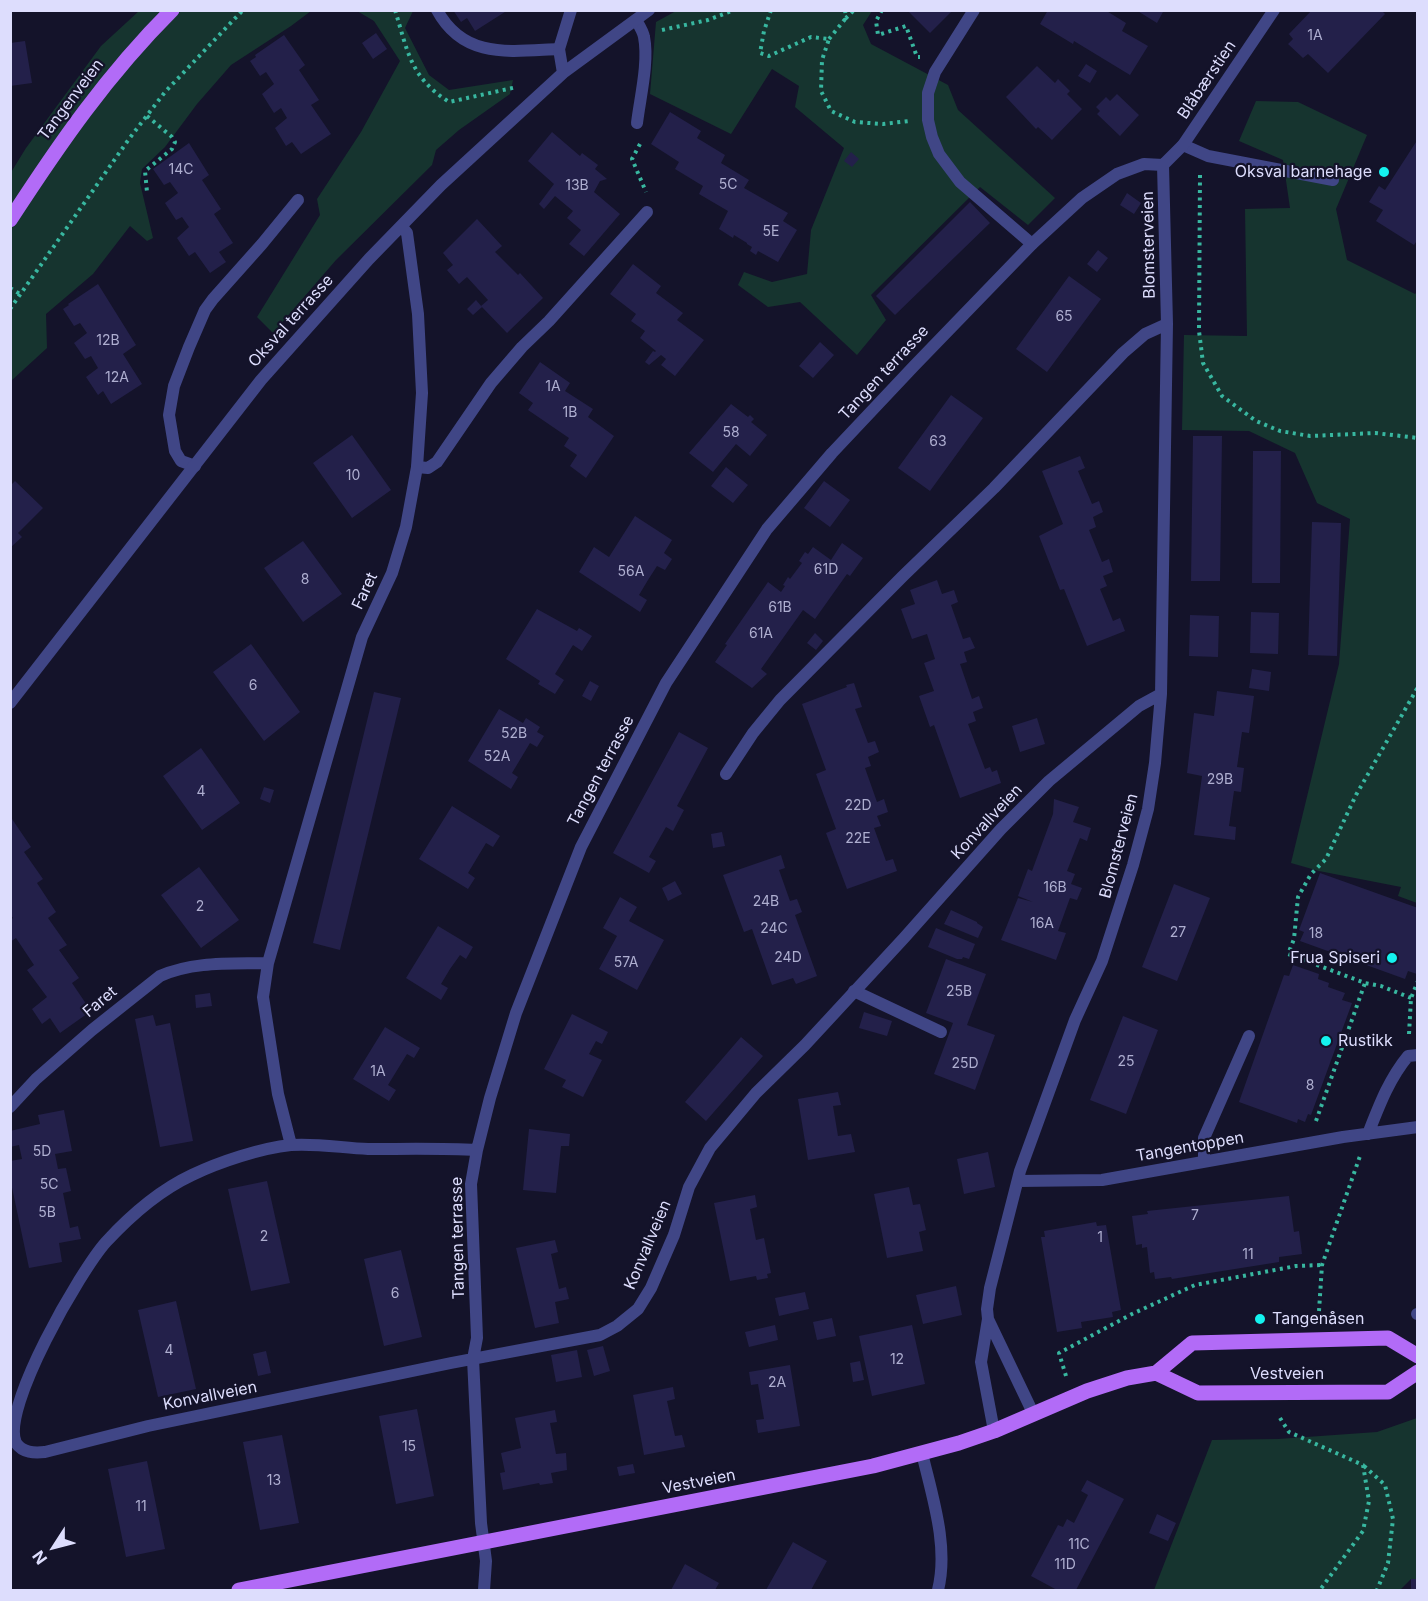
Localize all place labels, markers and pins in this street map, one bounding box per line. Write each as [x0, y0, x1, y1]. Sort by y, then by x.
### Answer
place label: Oksval barnehage [1235, 162, 1372, 182]
marker: Oksval barnehage [1377, 165, 1391, 179]
place label: Frua Spiseri [1290, 948, 1380, 968]
marker: Frua Spiseri [1385, 951, 1399, 965]
place label: Rustikk [1338, 1031, 1393, 1051]
marker: Rustikk [1319, 1034, 1333, 1048]
place label: Tangenåsen [1272, 1309, 1364, 1329]
marker: Tangenåsen [1253, 1312, 1267, 1326]

